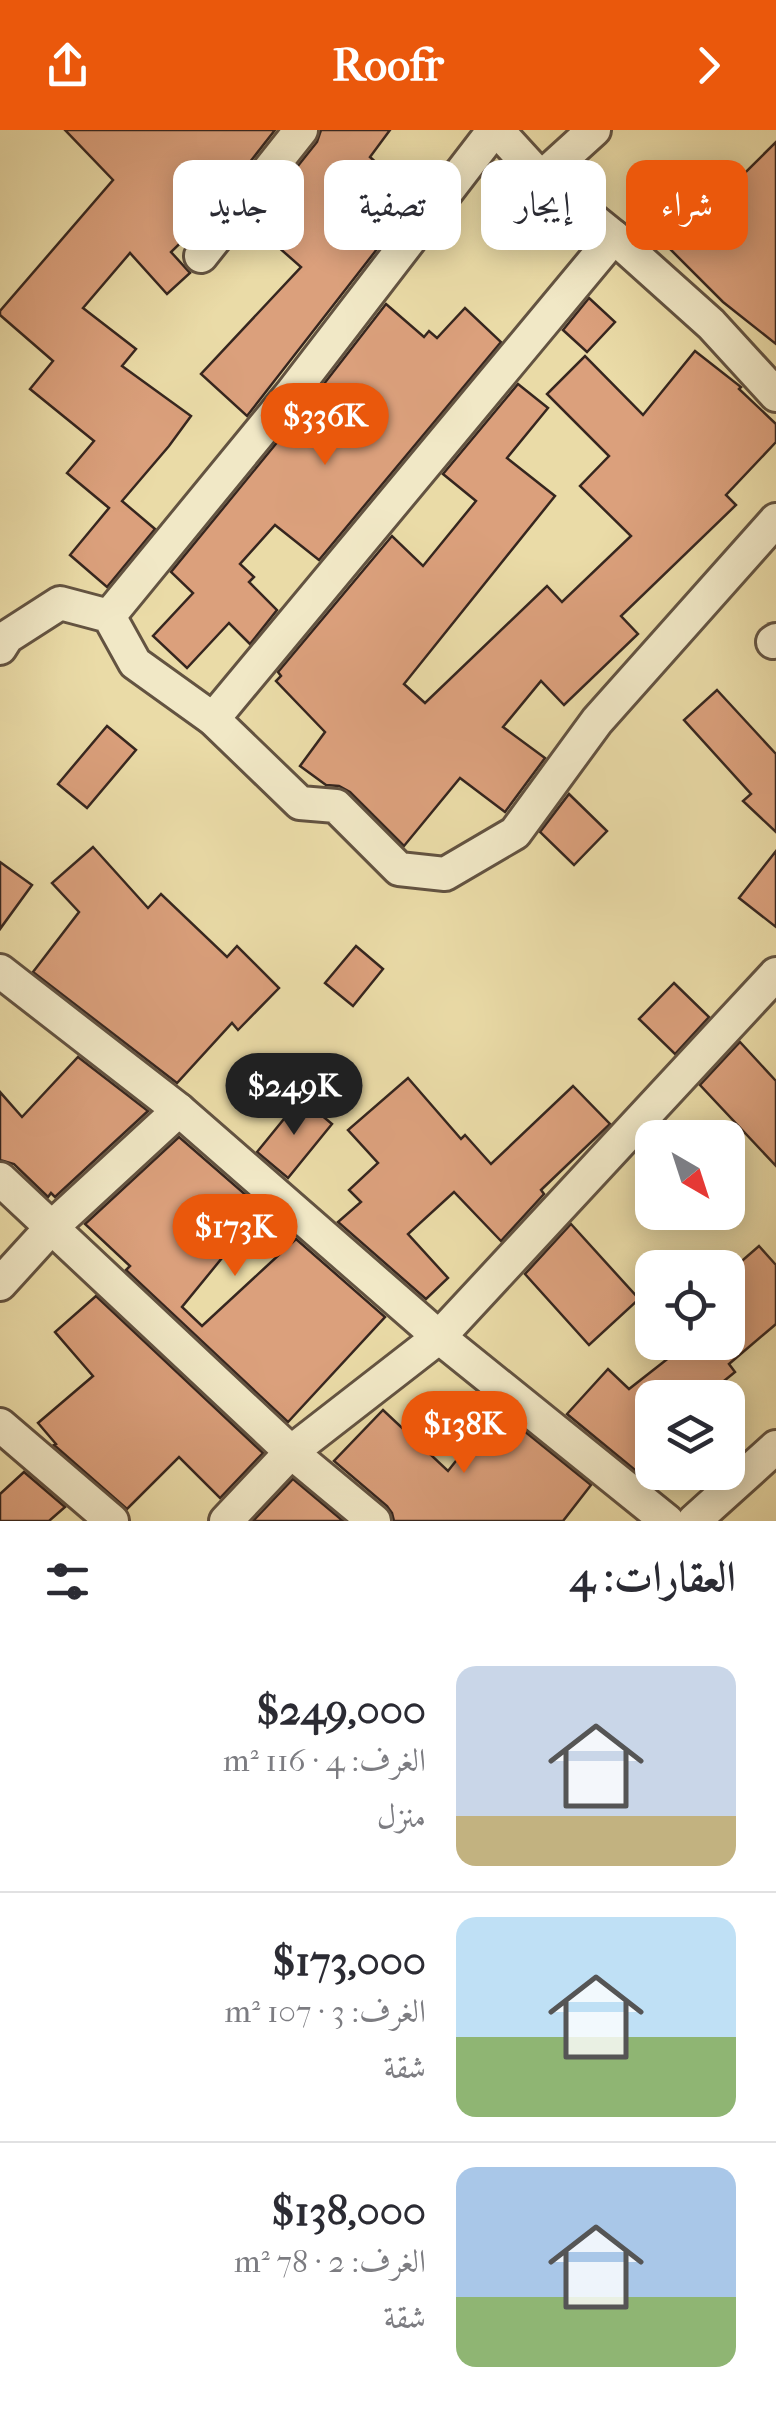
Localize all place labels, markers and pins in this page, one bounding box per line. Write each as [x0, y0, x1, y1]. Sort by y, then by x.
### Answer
pin: $336K [255, 383, 395, 468]
pin: $249K [224, 1053, 364, 1138]
pin: $173K [165, 1194, 305, 1279]
pin: $138K [394, 1391, 534, 1476]

